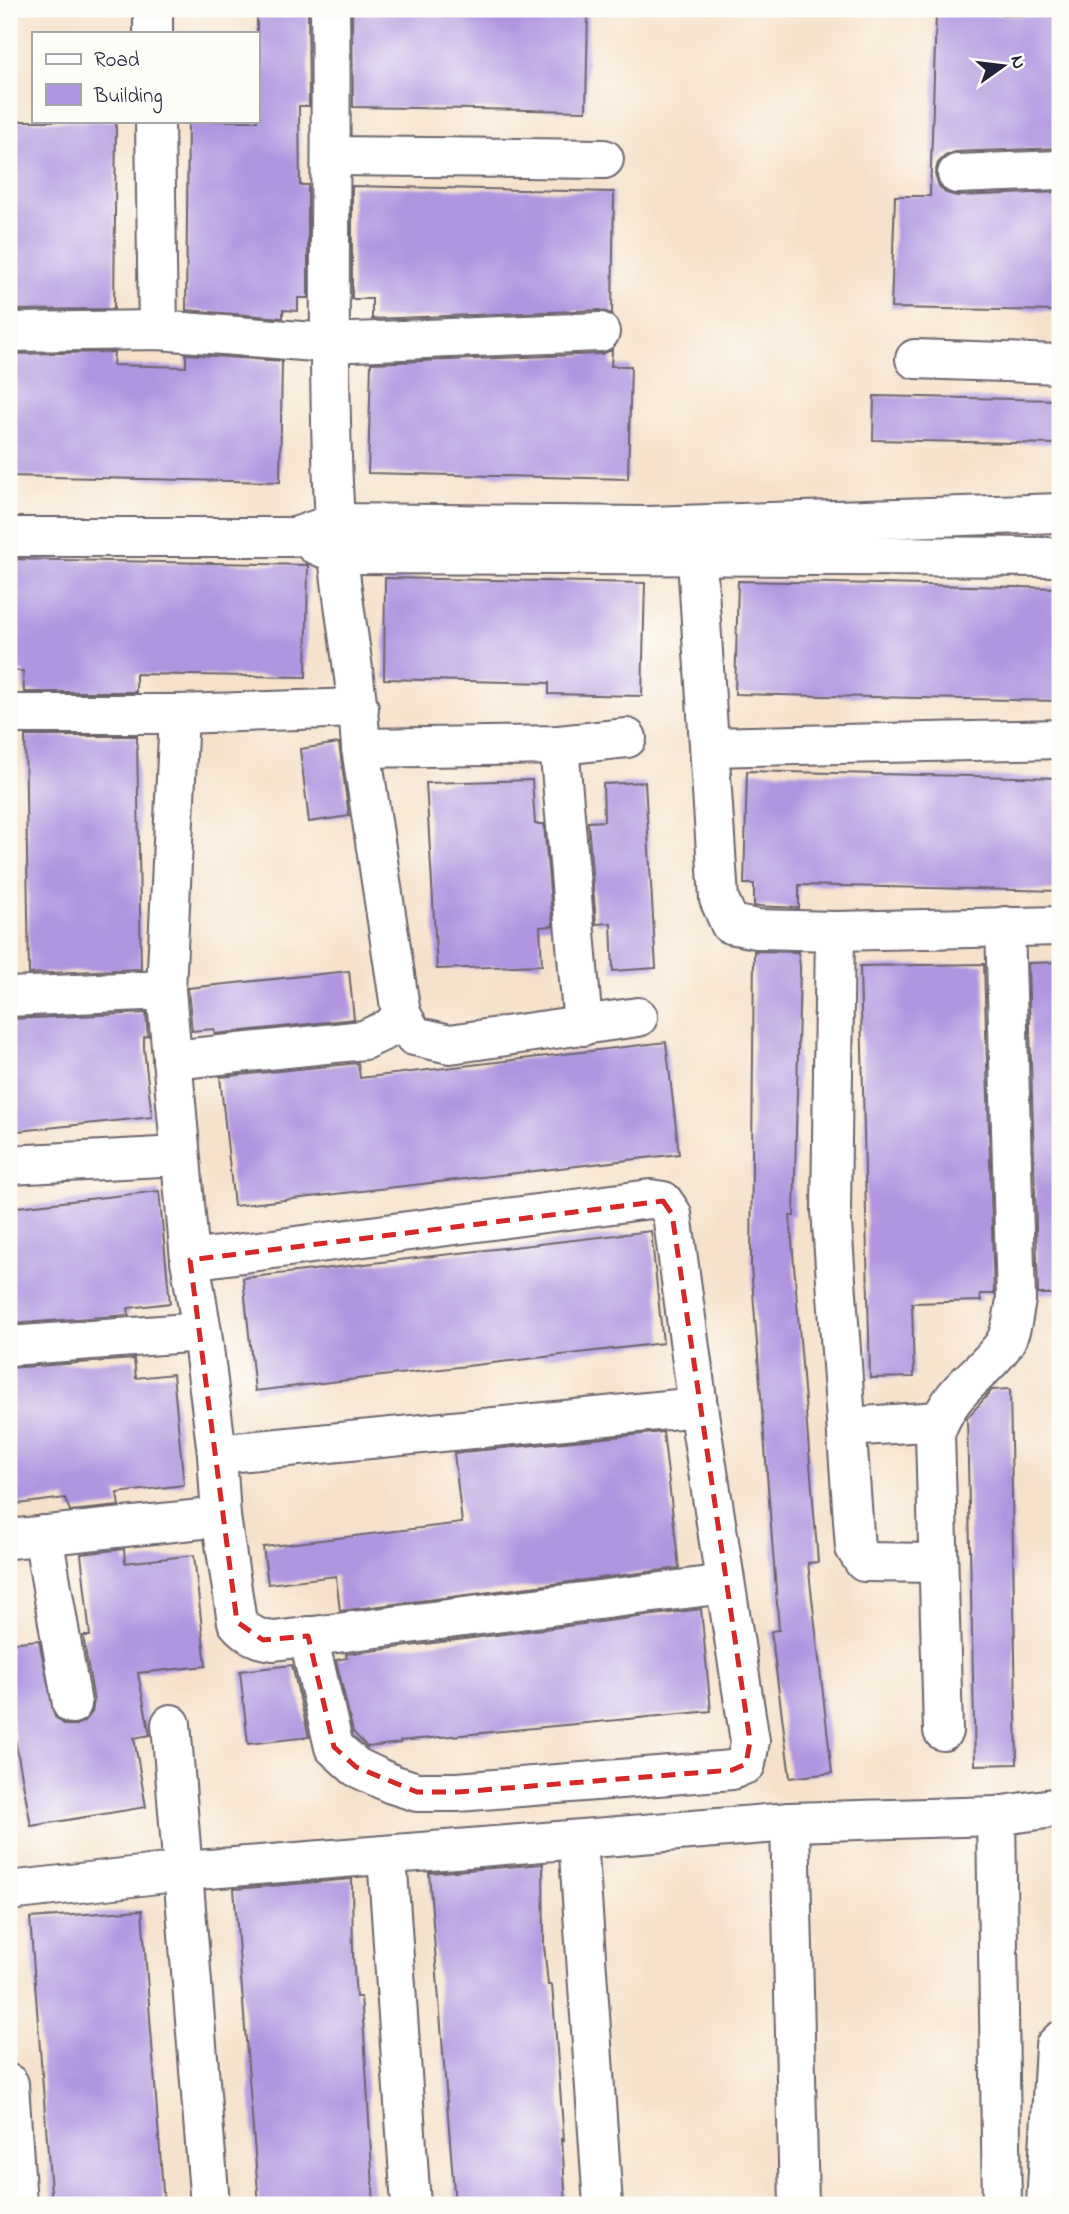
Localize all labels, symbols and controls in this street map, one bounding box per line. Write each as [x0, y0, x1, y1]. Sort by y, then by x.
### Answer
legend [32, 32, 259, 122]
north arrow [968, 32, 1038, 102]
text: Road [94, 46, 140, 76]
text: N [1002, 53, 1032, 72]
text: Building [93, 82, 163, 114]

